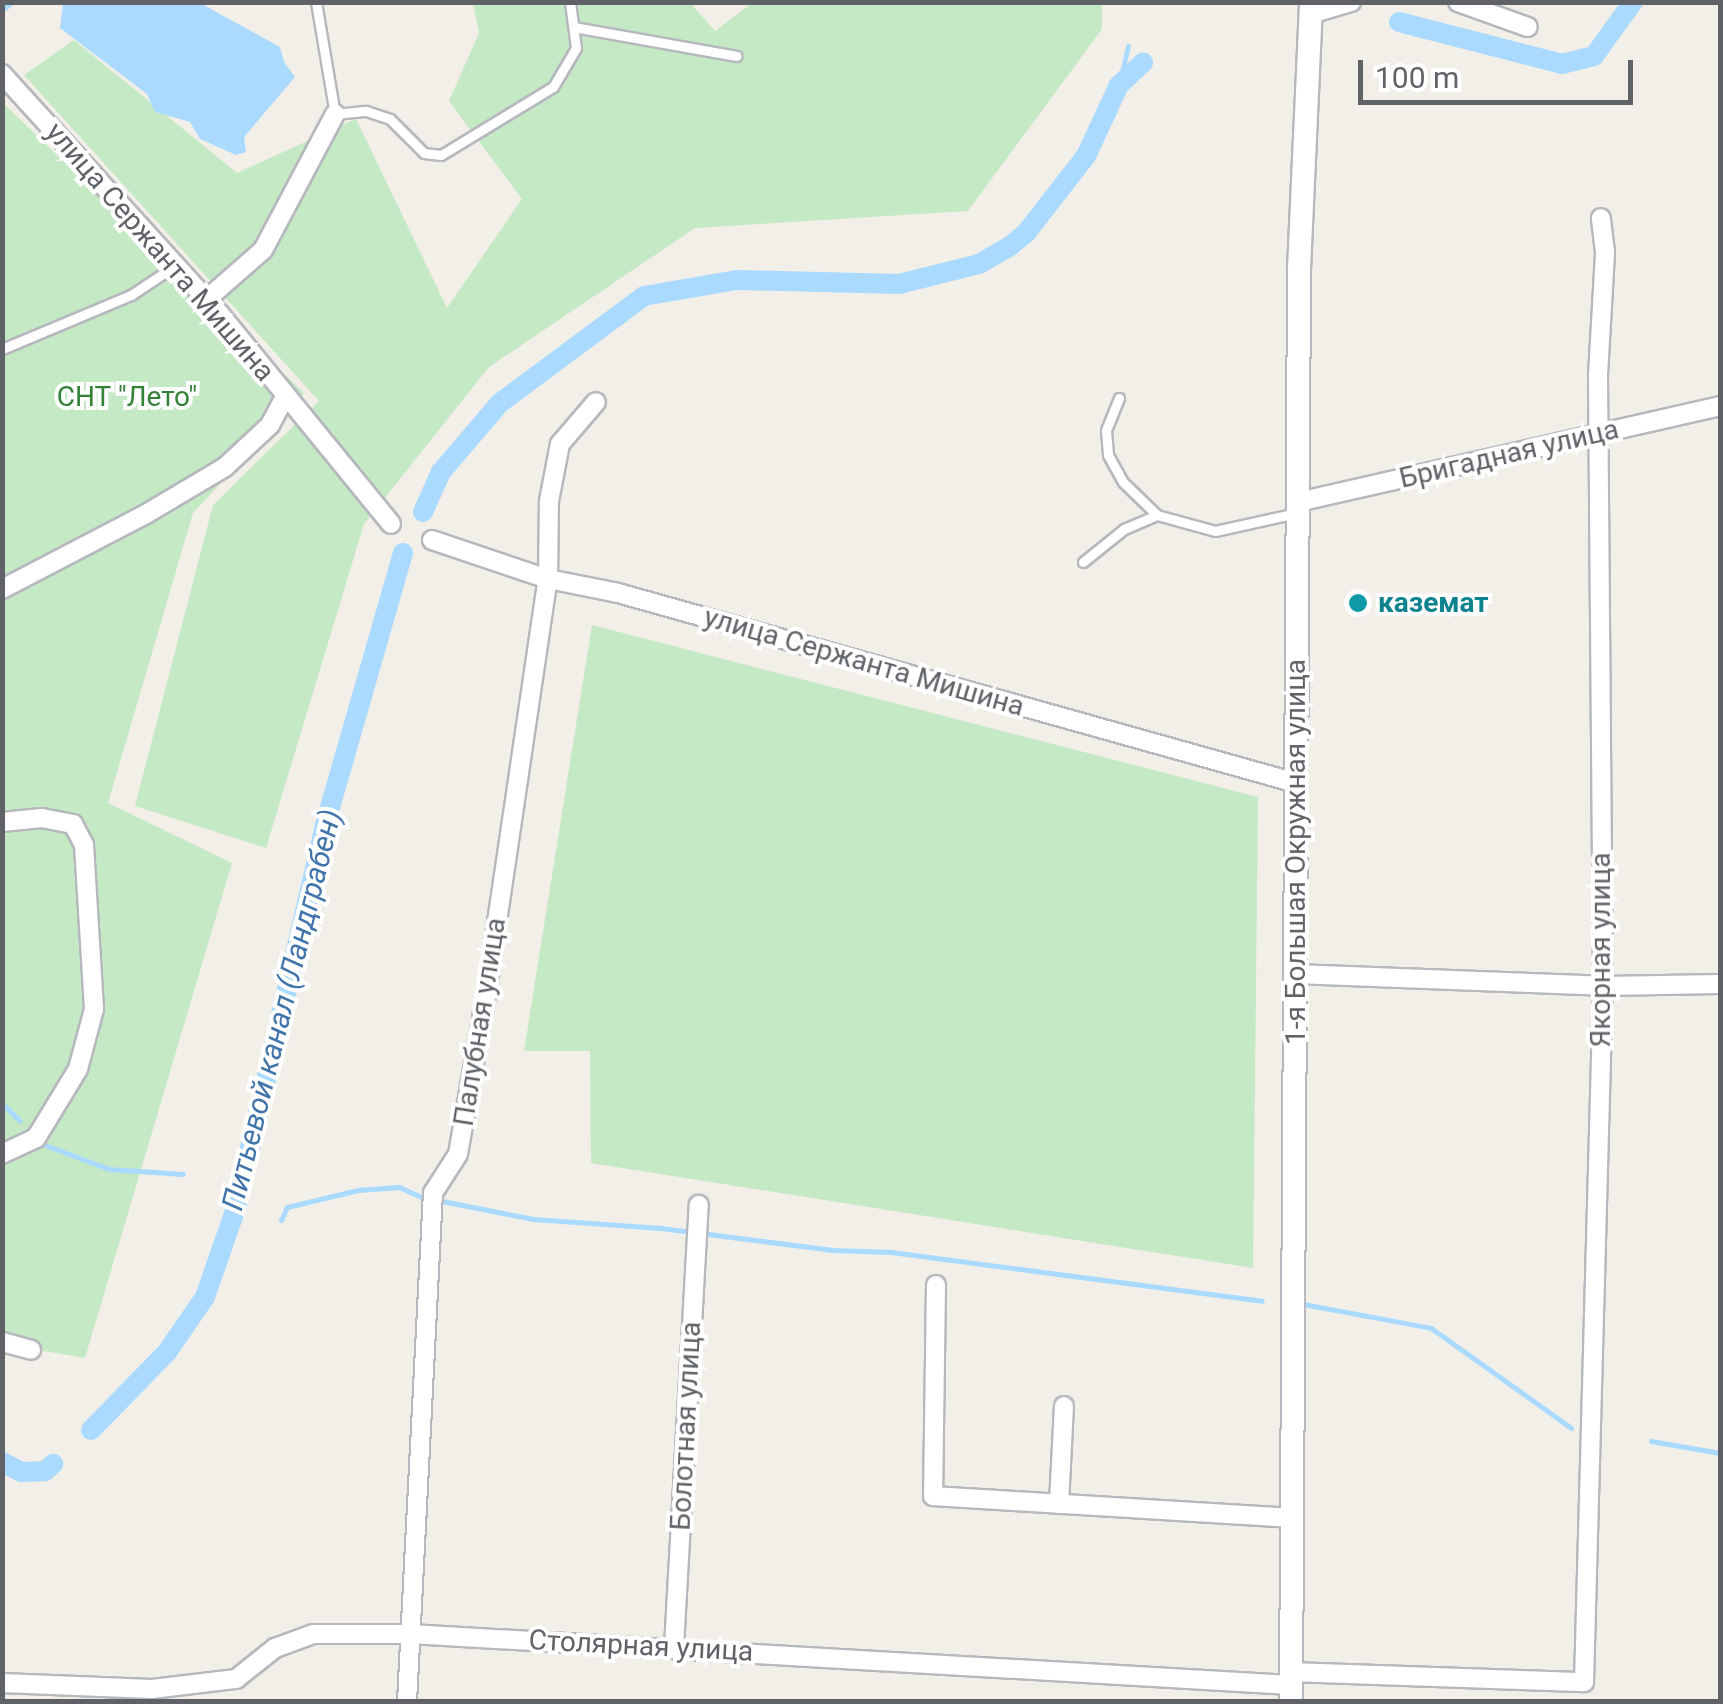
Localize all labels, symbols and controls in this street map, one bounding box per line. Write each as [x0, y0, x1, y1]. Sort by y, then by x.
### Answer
scale bar [1363, 40, 1638, 102]
text: 100 m [1375, 60, 1459, 95]
street label: улица Сержанта Мишина [39, 116, 281, 388]
park label: СНТ "Лето" [57, 380, 197, 414]
street label: Бригадная улица [1396, 412, 1622, 496]
place label: каземат [1378, 586, 1489, 620]
marker: каземат [1347, 592, 1369, 614]
street label: улица Сержанта Мишина [700, 600, 1028, 724]
street label: 1-я Большая Окружная улица [1279, 659, 1313, 1045]
water label: Питьевой канал (Ландграбен) [215, 806, 349, 1214]
street label: Якорная улица [1584, 853, 1618, 1047]
street label: Палубная улица [447, 915, 513, 1129]
street label: Болотная улица [664, 1321, 708, 1531]
street label: Столярная улица [528, 1623, 754, 1669]

